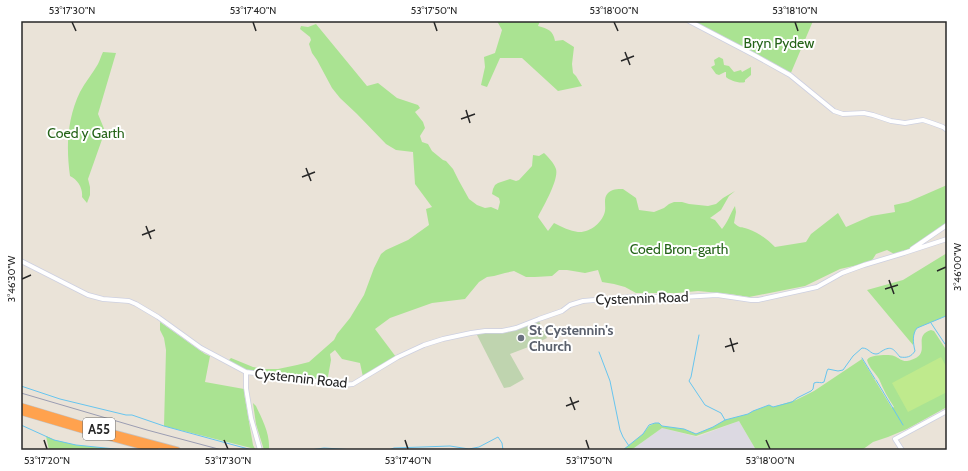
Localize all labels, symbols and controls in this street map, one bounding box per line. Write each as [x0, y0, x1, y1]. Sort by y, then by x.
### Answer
text: 53°17'30"N [49, 4, 95, 17]
text: 53°17'40"N [230, 4, 276, 17]
text: 53°17'50"N [411, 4, 457, 17]
text: 53°18'00"N [590, 4, 639, 17]
text: 53°18'10"N [772, 4, 818, 17]
park label: Bryn Pydew [744, 34, 814, 52]
park label: Coed y Garth [47, 124, 125, 142]
park label: Coed Bron-garth [630, 240, 728, 258]
text: 3°46'00"W [951, 243, 964, 291]
text: 3°46'30"W [5, 255, 18, 302]
street label: Cystennin Road [595, 287, 689, 309]
place label: St Cystennin's Church [529, 321, 614, 355]
marker: St Cystennin's Church [516, 333, 526, 343]
street label: Cystennin Road [254, 364, 348, 392]
road number: A55 [83, 418, 115, 440]
text: 53°17'20"N [24, 454, 70, 467]
text: 53°17'30"N [205, 454, 251, 467]
text: 53°17'40"N [385, 454, 431, 467]
text: 53°17'50"N [566, 454, 612, 467]
text: 53°18'00"N [746, 454, 795, 467]

